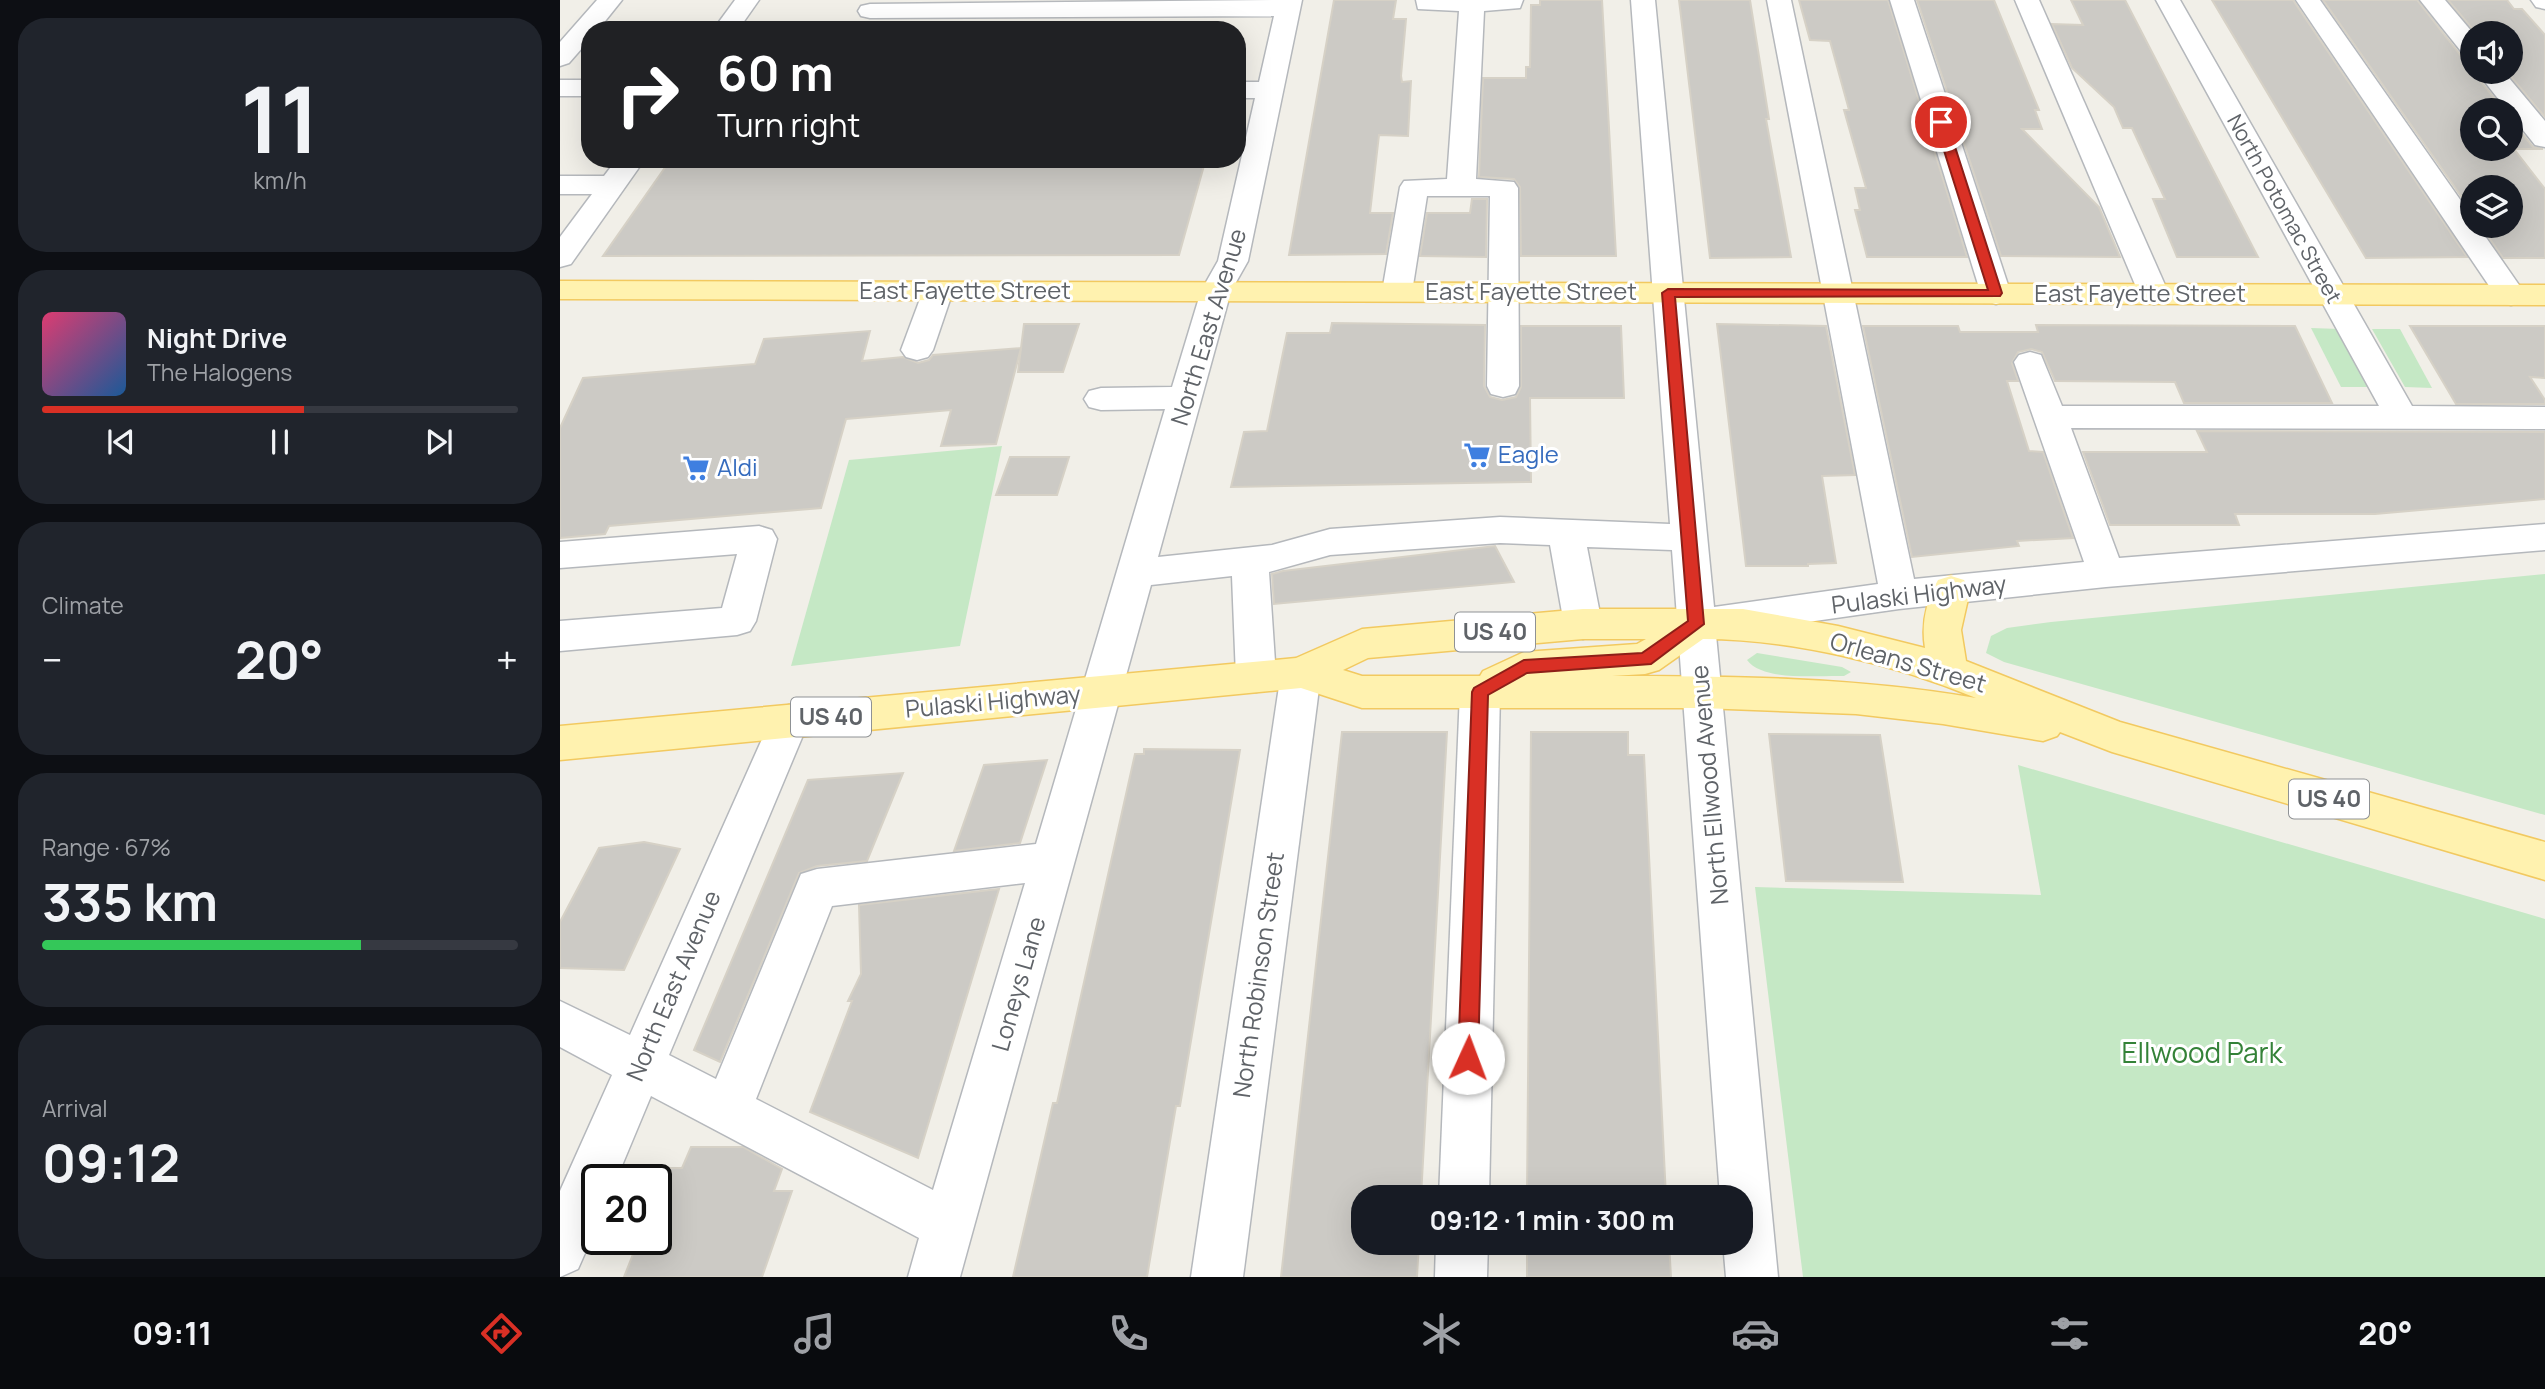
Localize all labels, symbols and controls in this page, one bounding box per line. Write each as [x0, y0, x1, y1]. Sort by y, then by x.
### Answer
map controls [2460, 21, 2523, 238]
button: sound [2460, 21, 2523, 84]
text: 60 m [717, 39, 834, 106]
icon: right [602, 49, 693, 140]
text: 11 [240, 56, 320, 180]
pin [1911, 92, 1971, 152]
button: search [2460, 98, 2523, 161]
text: Turn right [717, 103, 860, 147]
icon: arrive [1922, 103, 1960, 141]
street label: North Potomac Street [2221, 109, 2348, 308]
text: km/h [253, 164, 307, 196]
button: layers [2460, 175, 2523, 238]
street label: North East Avenue [1162, 224, 1253, 429]
street label: East Fayette Street [859, 273, 1071, 306]
street label: East Fayette Street [1425, 274, 1637, 307]
street label: East Fayette Street [2034, 276, 2246, 309]
text: Night Drive [147, 320, 287, 356]
text: The Halogens [147, 356, 292, 388]
icon: previous [102, 423, 140, 461]
icon: pause [261, 423, 299, 461]
icon: next [420, 423, 458, 461]
place label: Eagle [1498, 437, 1559, 470]
supermarket icon: Eagle [1462, 440, 1492, 470]
place label: Aldi [717, 450, 758, 483]
supermarket icon: Aldi [681, 453, 711, 483]
street label: Pulaski Highway [1829, 566, 2009, 621]
text: Climate [42, 589, 124, 621]
road number: US 40 [1455, 612, 1535, 652]
text: 20° [235, 624, 324, 695]
street label: Orleans Street [1827, 624, 1990, 700]
text: − [42, 633, 63, 685]
text: + [496, 633, 518, 685]
street label: North Ellwood Avenue [1682, 664, 1735, 906]
street label: Pulaski Highway [904, 676, 1082, 725]
road number: US 40 [791, 698, 871, 736]
road number: US 40 [2289, 779, 2369, 818]
text: Range · 67% [42, 831, 171, 863]
street label: North Robinson Street [1224, 850, 1291, 1100]
text: 335 km [42, 866, 218, 937]
street label: North East Avenue [618, 885, 728, 1086]
street label: Loneys Lane [983, 913, 1052, 1055]
position arrow [1431, 1021, 1505, 1095]
park label: Ellwood Park [2121, 1033, 2284, 1071]
text: Arrival [42, 1092, 108, 1124]
text: 09:12 [42, 1127, 180, 1198]
speed limit sign: 20 [581, 1164, 672, 1255]
text: 09:12 · 1 min · 300 m [1429, 1202, 1675, 1238]
icon: directions [477, 1309, 526, 1358]
icon: music [790, 1309, 839, 1358]
icon: phone [1104, 1309, 1153, 1358]
icon: climate [1417, 1309, 1466, 1358]
icon: car [1731, 1309, 1780, 1358]
icon: filters [2045, 1309, 2094, 1358]
text: 09:11 [132, 1311, 212, 1355]
text: 20° [2358, 1311, 2413, 1355]

